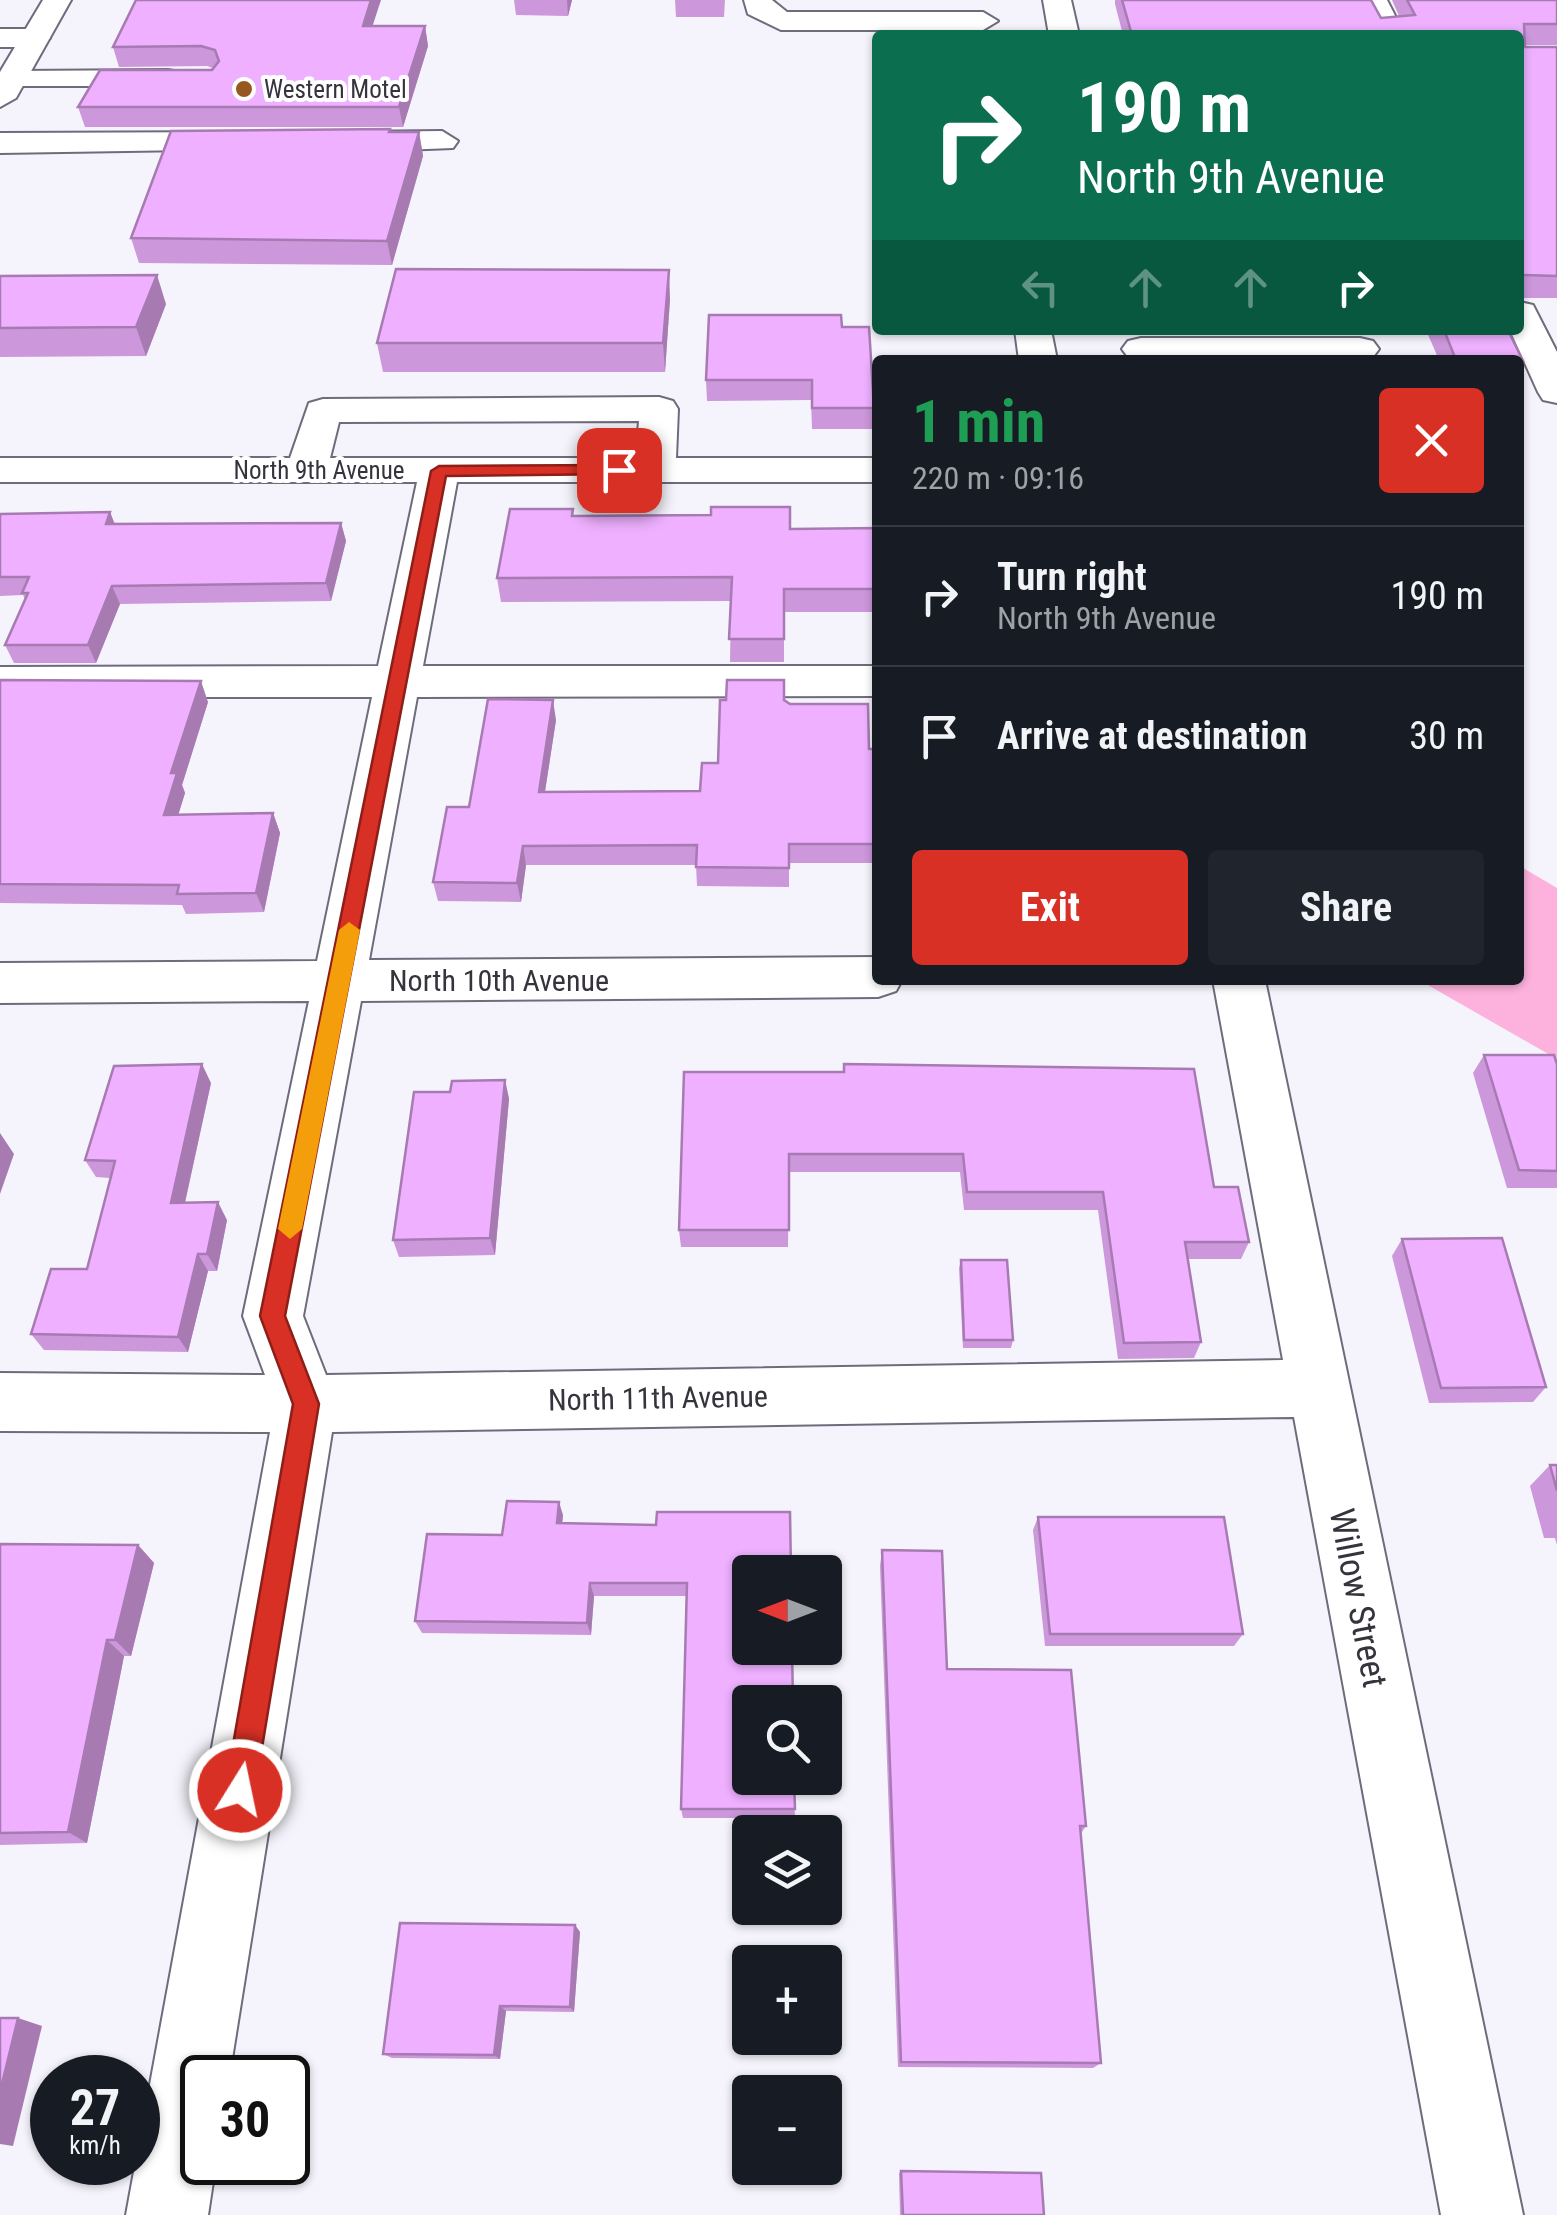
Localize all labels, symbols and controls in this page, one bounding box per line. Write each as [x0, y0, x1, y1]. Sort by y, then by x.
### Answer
text: 190 m [1077, 67, 1251, 149]
icon: right [912, 70, 1042, 200]
place label: Western Motel [264, 75, 407, 104]
marker: Western Motel [233, 78, 255, 100]
text: North 9th Avenue [1077, 151, 1385, 204]
icon: left [1013, 260, 1068, 315]
icon: ahead [1118, 260, 1173, 315]
icon: ahead [1223, 260, 1278, 315]
icon: right [1328, 260, 1383, 315]
text: 1 min [912, 386, 1045, 457]
button: close [1379, 388, 1484, 493]
pin [577, 428, 662, 513]
icon: arrive [592, 443, 647, 498]
street label: North 9th Avenue [234, 456, 405, 485]
text: 220 m · 09:16 [912, 459, 1084, 497]
text: Turn right [997, 555, 1147, 599]
icon: right [912, 569, 967, 624]
text: 190 m [1390, 574, 1484, 618]
text: North 9th Avenue [997, 599, 1216, 637]
icon: arrive [912, 709, 967, 764]
text: Arrive at destination [997, 714, 1307, 758]
text: 30 m [1409, 714, 1484, 758]
button: Exit [912, 850, 1188, 965]
button: Share [1208, 850, 1484, 965]
street label: North 10th Avenue [389, 963, 609, 998]
street label: North 11th Avenue [548, 1379, 768, 1417]
street label: Willow Street [1321, 1505, 1395, 1691]
north arrow [732, 1555, 842, 1665]
map controls [732, 1555, 842, 2185]
button: search [732, 1685, 842, 1795]
position arrow [188, 1738, 292, 1842]
button: layers [732, 1815, 842, 1925]
button: + [732, 1945, 842, 2055]
speed limit sign: 30 [180, 2055, 310, 2185]
button: − [732, 2075, 842, 2185]
text: 27 [70, 2079, 120, 2137]
text: km/h [69, 2131, 121, 2160]

